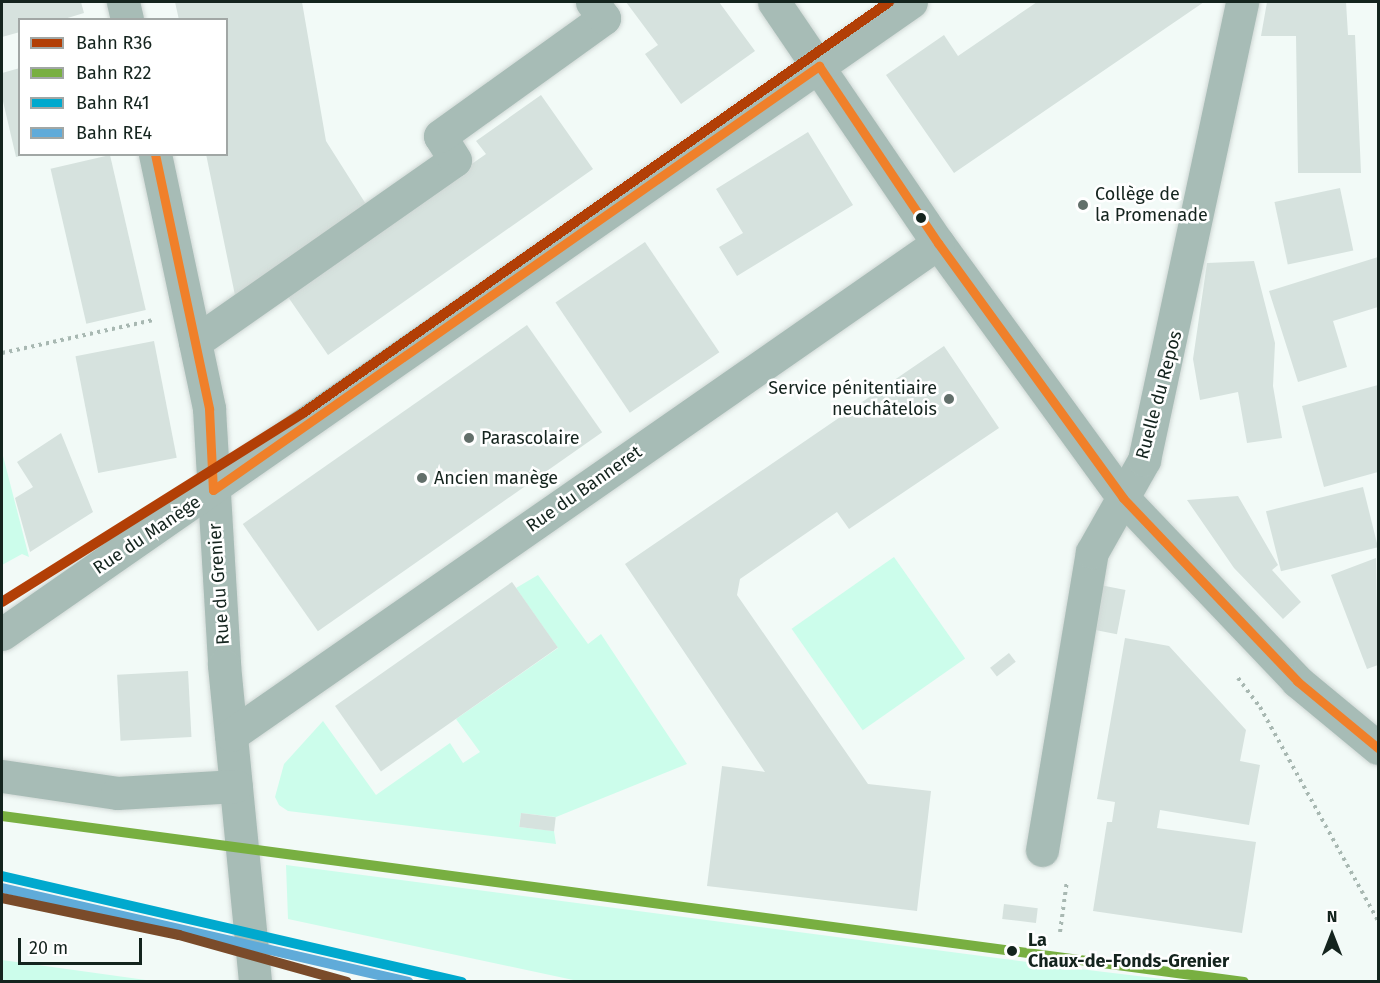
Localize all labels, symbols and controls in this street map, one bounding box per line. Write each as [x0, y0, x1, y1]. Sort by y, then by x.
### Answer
legend [18, 18, 228, 156]
text: Bahn R36 [76, 32, 152, 54]
text: Bahn R22 [76, 62, 151, 84]
text: Bahn R41 [76, 92, 149, 114]
text: Bahn RE4 [76, 122, 152, 144]
place label: Collège de la Promenade [1095, 184, 1208, 226]
marker: Collège de la Promenade [1076, 198, 1090, 212]
unlabelled marker [915, 212, 927, 224]
street label: Ruelle du Repos [1131, 328, 1187, 462]
place label: Service pénitentiaire neuchâtelois [768, 378, 937, 420]
marker: Service pénitentiaire neuchâtelois [942, 392, 956, 406]
place label: Parascolaire [481, 427, 580, 449]
marker: Parascolaire [462, 431, 476, 445]
street label: Rue du Banneret [522, 441, 646, 537]
place label: Ancien manège [434, 467, 558, 489]
marker: Ancien manège [415, 471, 429, 485]
street label: Rue du Manège [89, 491, 205, 579]
street label: Rue du Grenier [204, 522, 234, 646]
north arrow [1302, 905, 1362, 965]
text: N [1327, 907, 1337, 926]
scale bar [21, 926, 146, 964]
place label: La Chaux-de-Fonds-Grenier [1028, 930, 1229, 972]
text: 20 m [29, 937, 68, 959]
marker: La Chaux-de-Fonds-Grenier [1001, 940, 1023, 962]

